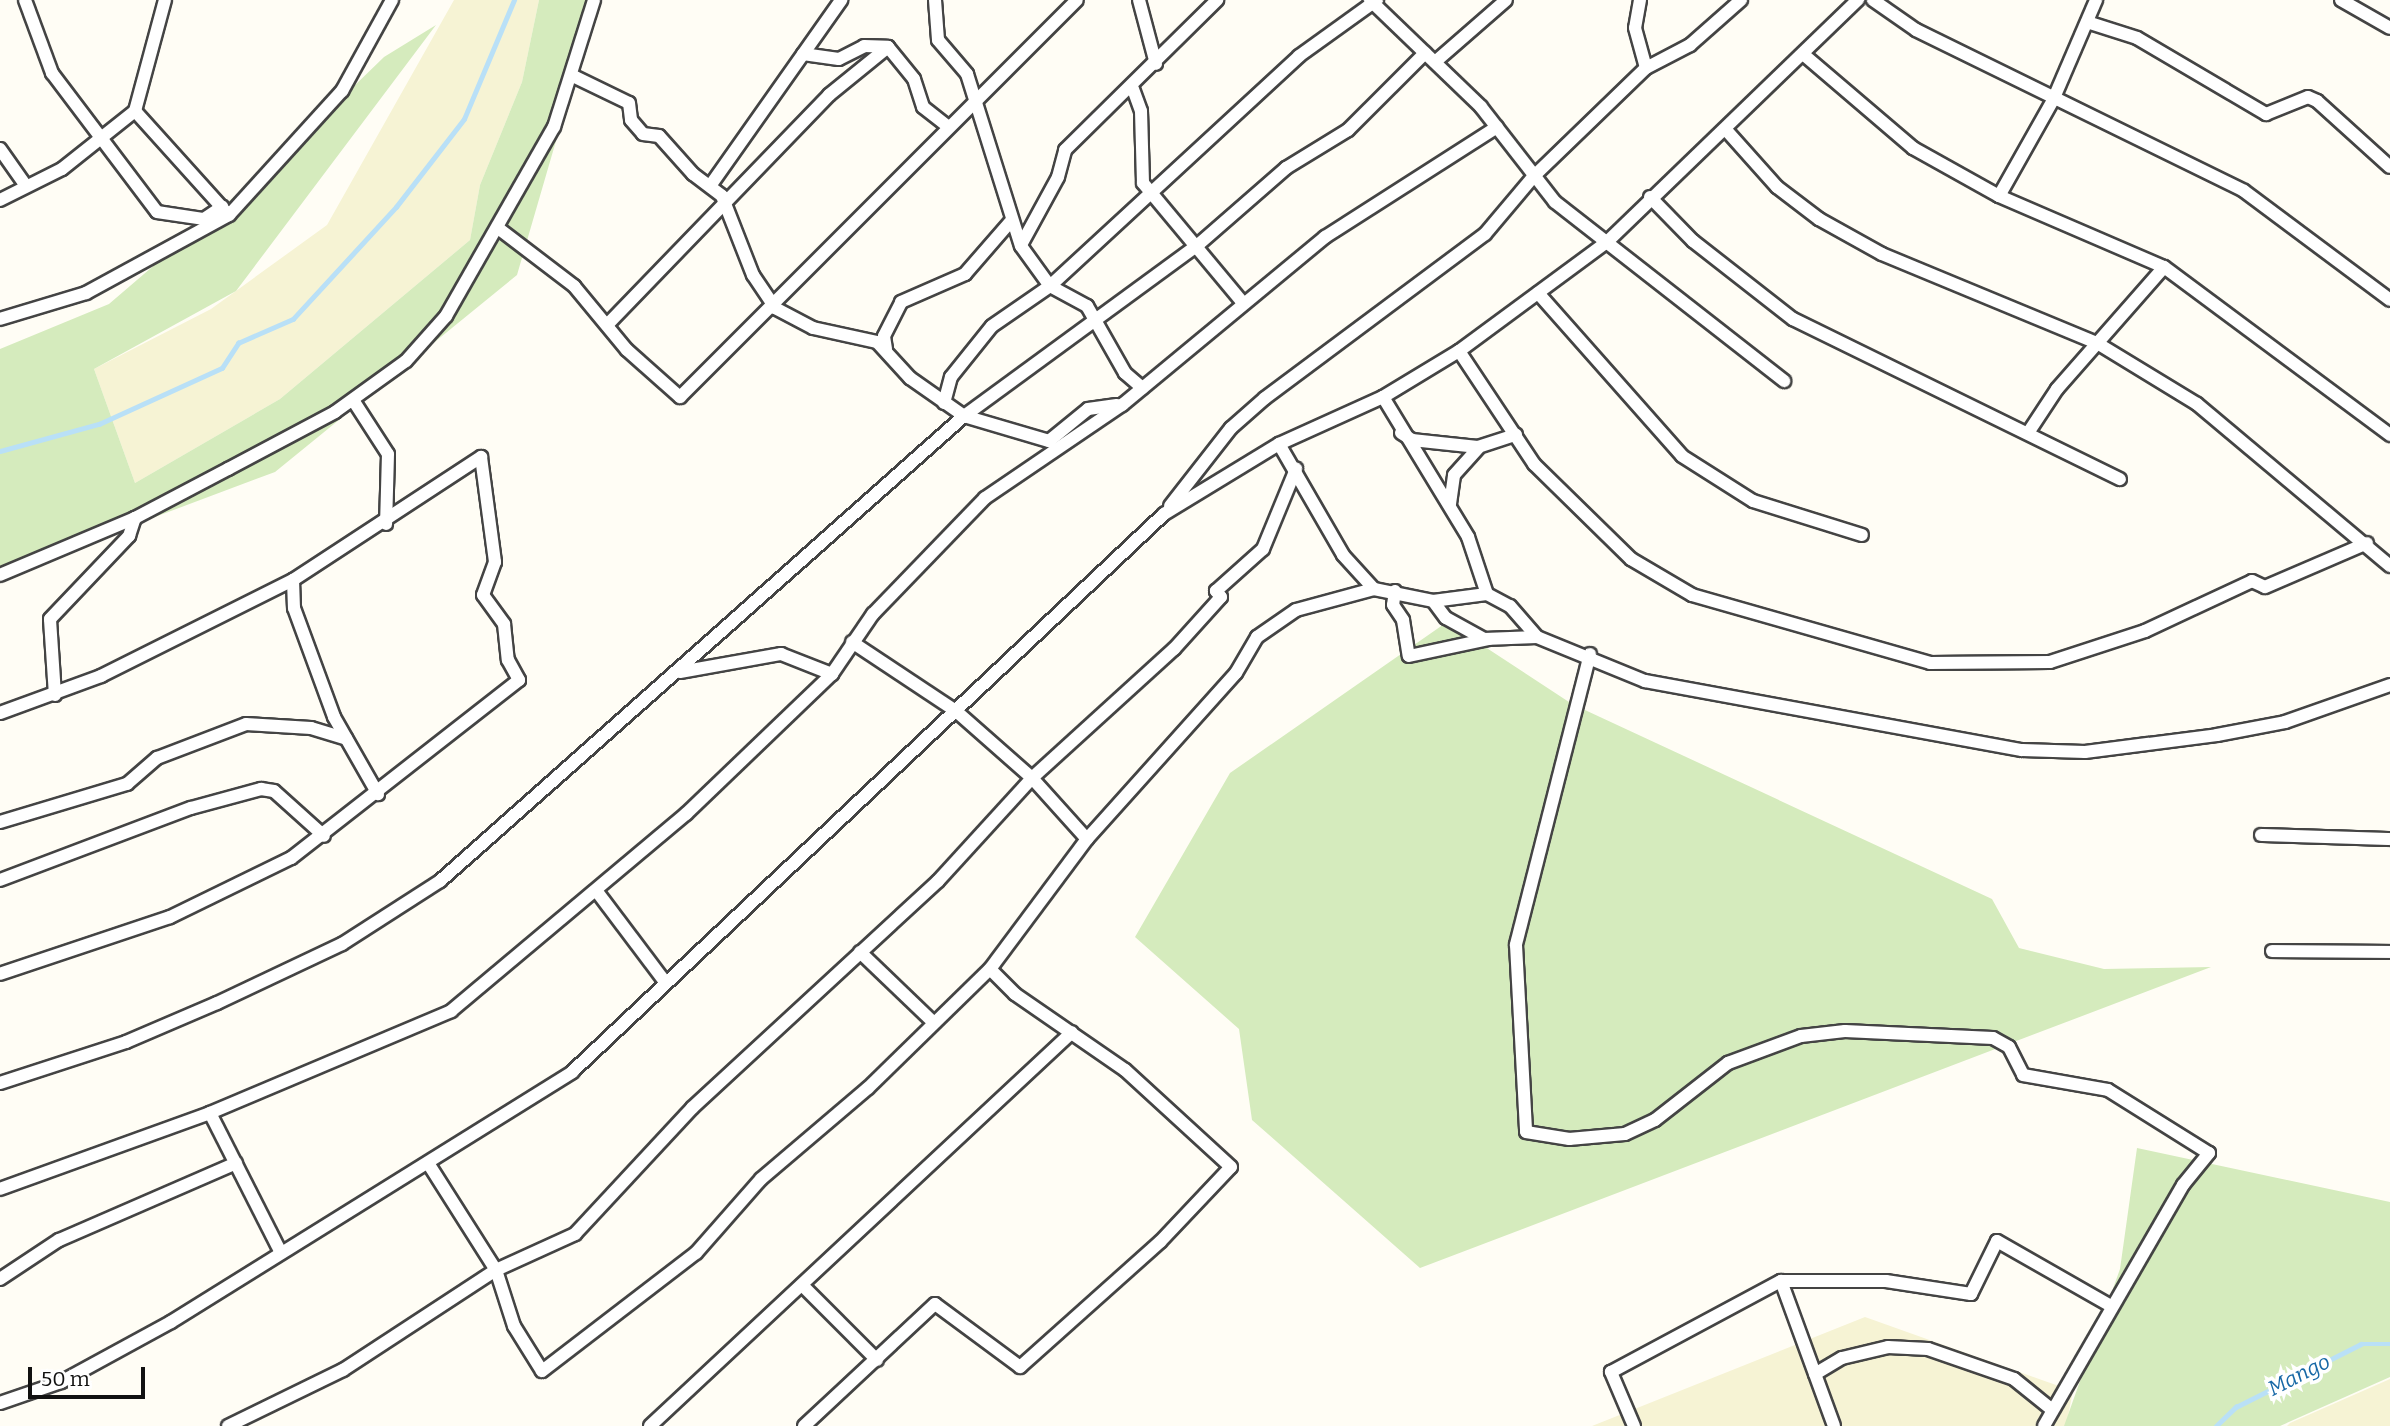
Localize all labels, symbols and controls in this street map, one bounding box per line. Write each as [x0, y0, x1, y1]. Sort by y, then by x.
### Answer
water label: Mango [2264, 1349, 2334, 1401]
scale bar [32, 1352, 149, 1396]
text: 50 m [41, 1366, 90, 1392]

